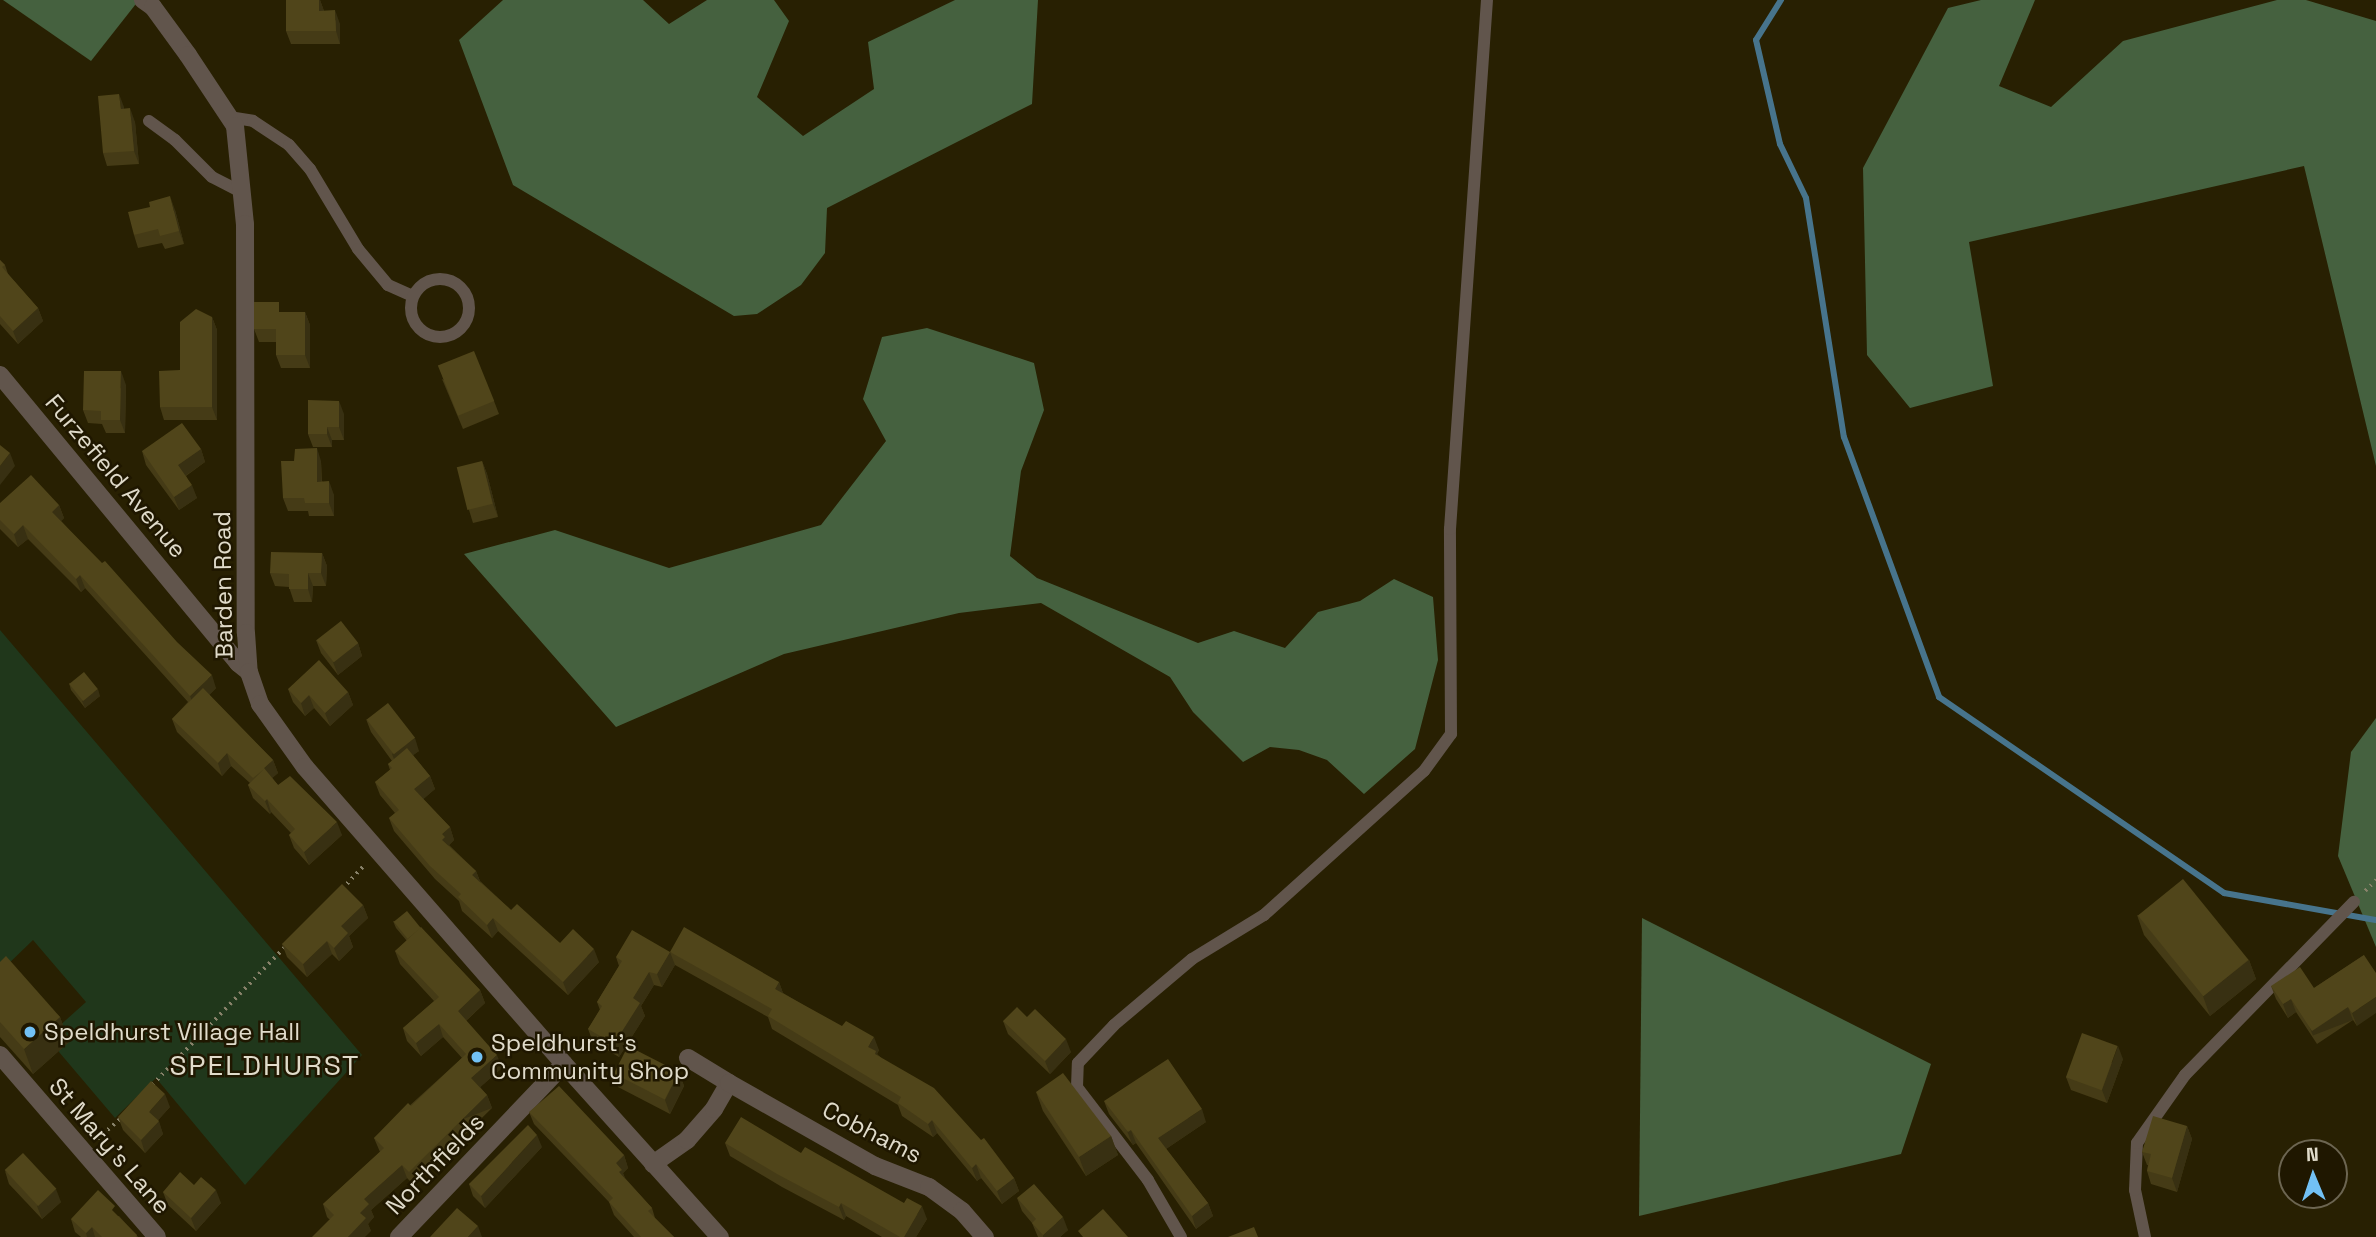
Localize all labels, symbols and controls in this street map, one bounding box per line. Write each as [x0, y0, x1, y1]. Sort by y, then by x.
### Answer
street label: Furzefield Avenue [39, 388, 193, 564]
street label: Barden Road [207, 511, 239, 659]
place label: Speldhurst Village Hall [44, 1018, 300, 1046]
marker: Speldhurst Village Hall [22, 1024, 38, 1040]
place label: Speldhurst's Community Shop [491, 1029, 689, 1085]
district label: SPELDHURST [171, 1048, 359, 1082]
marker: Speldhurst's Community Shop [469, 1049, 485, 1065]
street label: St Mary's Lane [43, 1072, 177, 1220]
street label: Cobhams [818, 1095, 926, 1169]
street label: Northfields [380, 1107, 490, 1221]
north arrow [2278, 1139, 2348, 1209]
text: N [2306, 1142, 2319, 1167]

